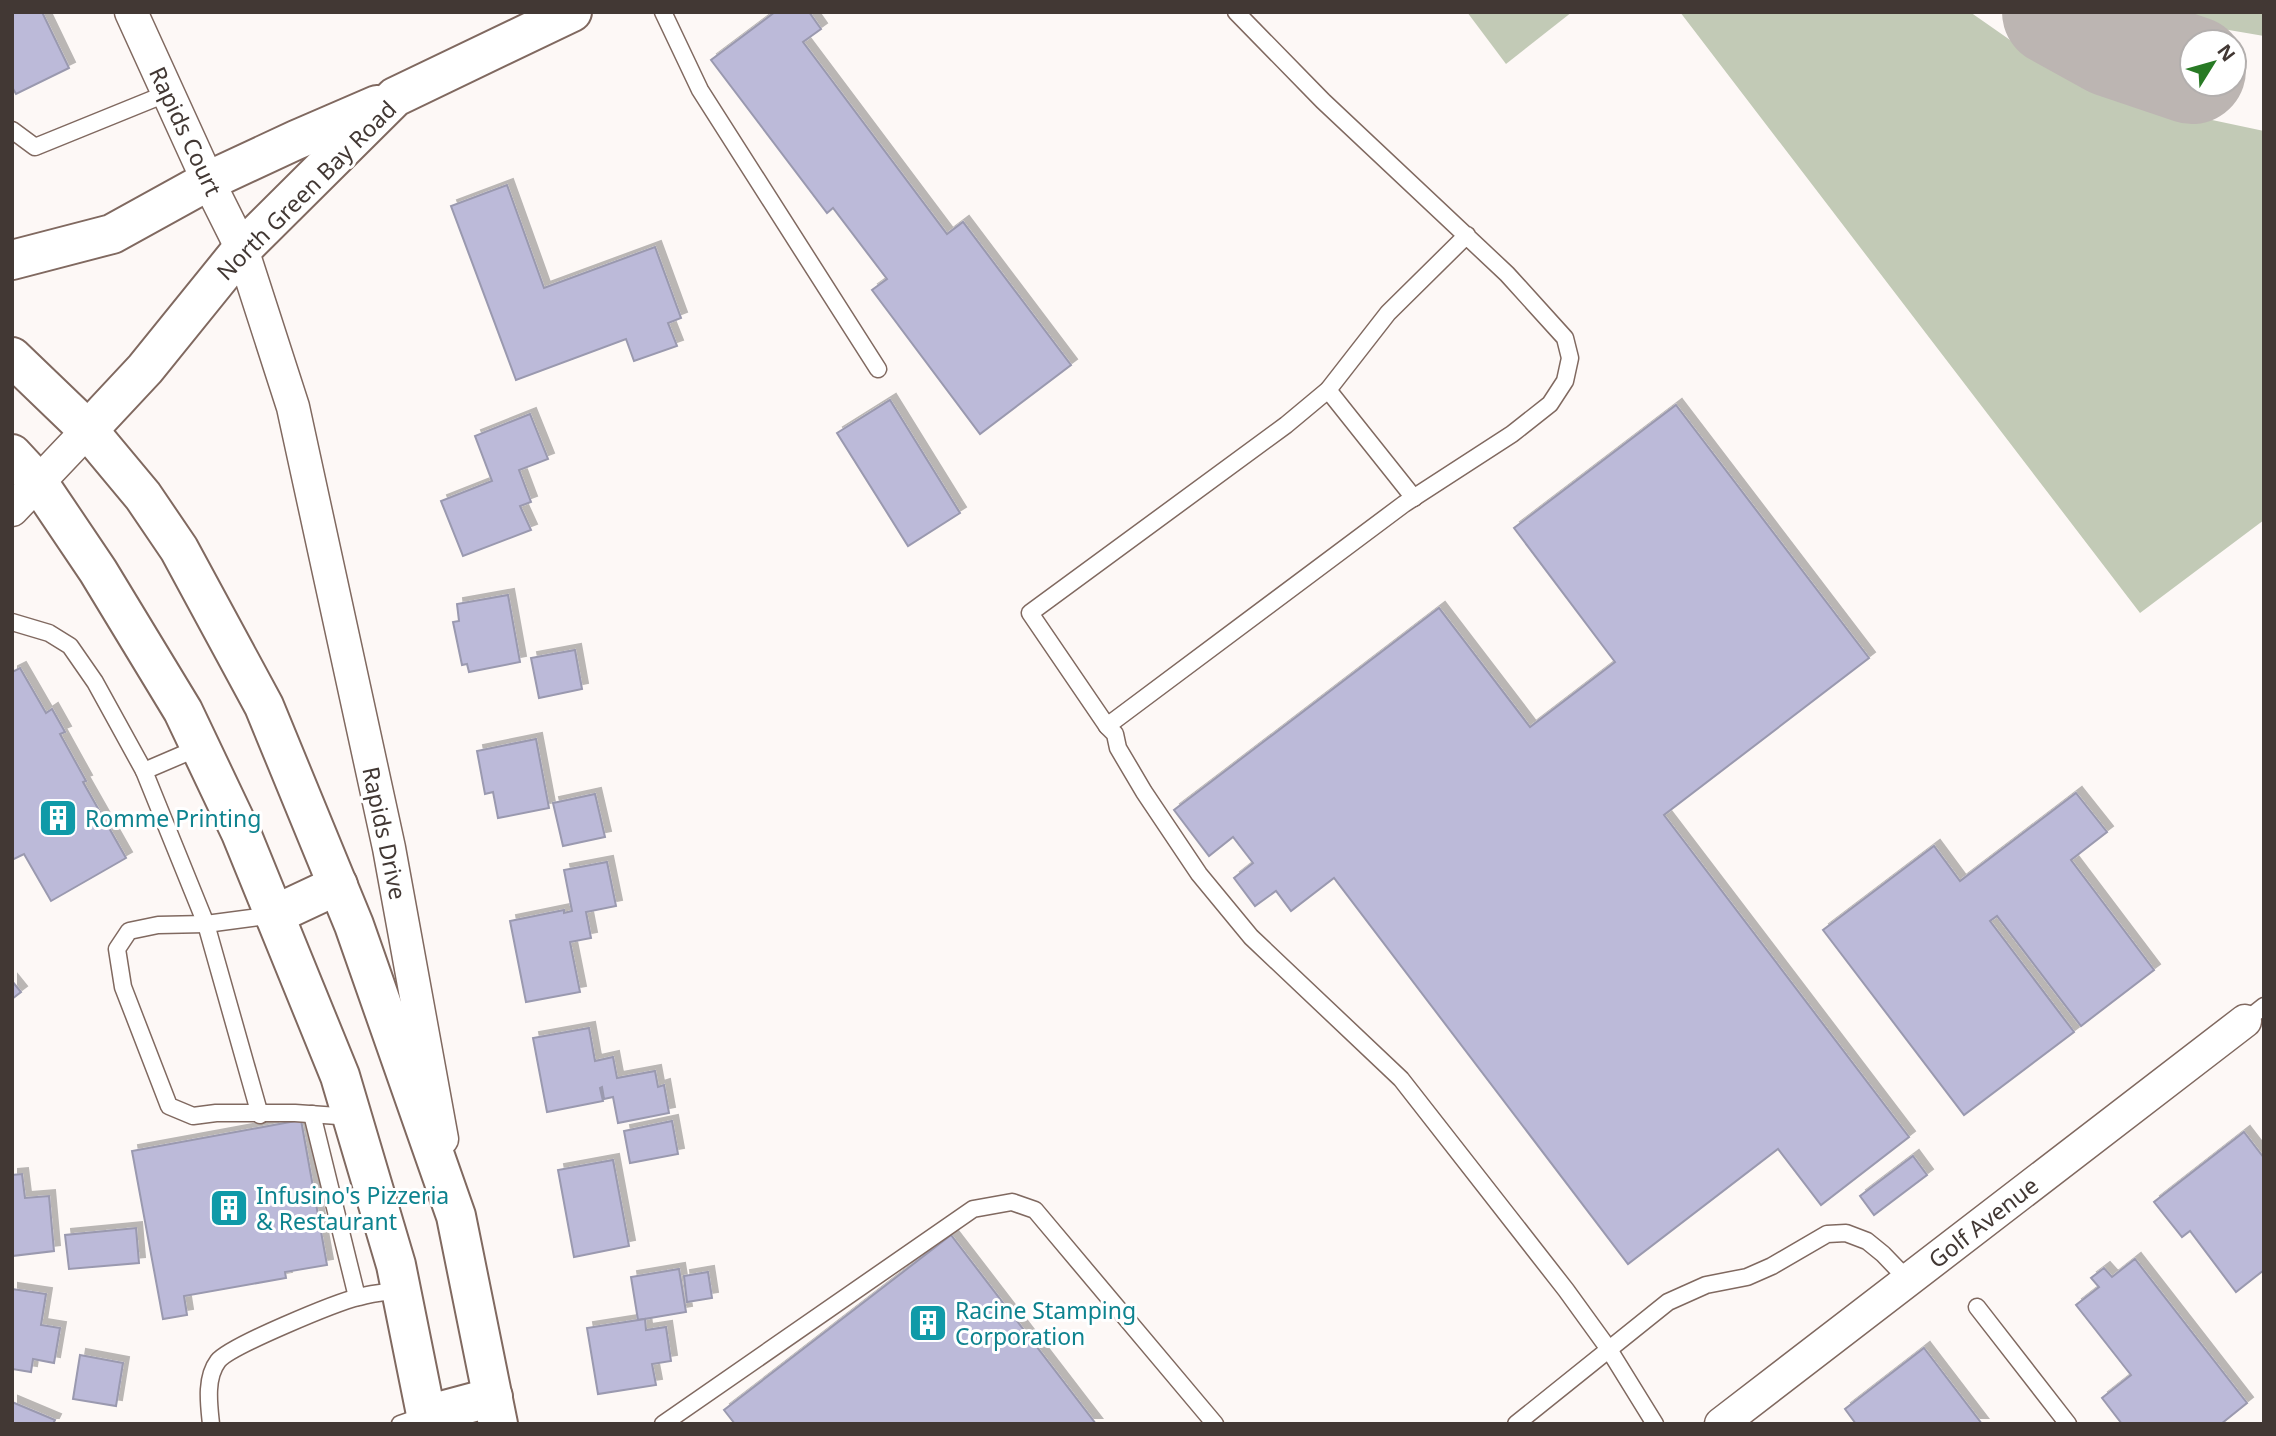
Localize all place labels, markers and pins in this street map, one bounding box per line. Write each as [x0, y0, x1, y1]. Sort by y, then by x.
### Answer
building icon: Romme Printing [37, 797, 79, 839]
place label: Romme Printing [85, 802, 261, 834]
place label: Infusino's Pizzeria & Restaurant [256, 1179, 449, 1237]
building icon: Infusino's Pizzeria & Restaurant [208, 1187, 250, 1229]
place label: Racine Stamping Corporation [955, 1294, 1136, 1352]
building icon: Racine Stamping Corporation [907, 1302, 949, 1344]

